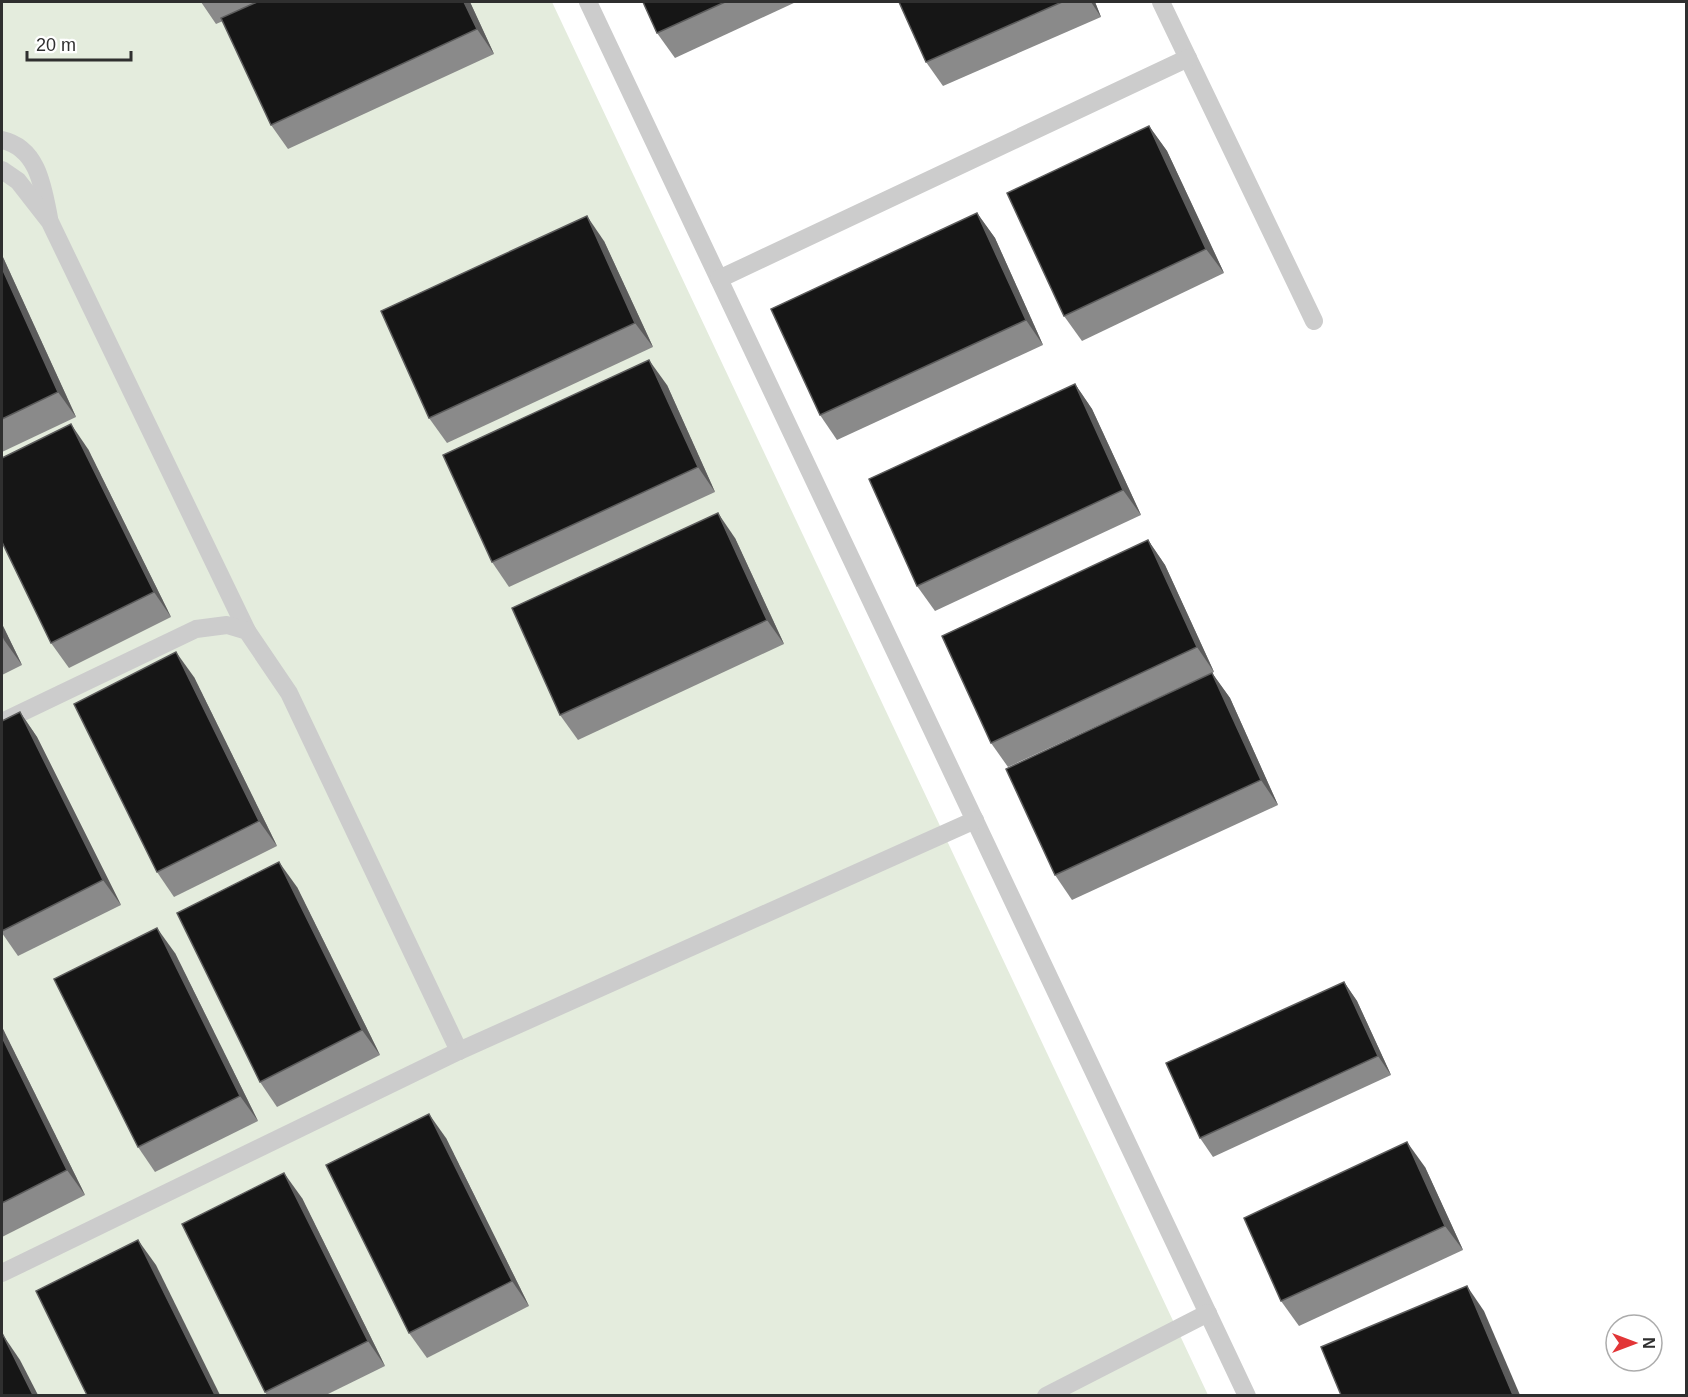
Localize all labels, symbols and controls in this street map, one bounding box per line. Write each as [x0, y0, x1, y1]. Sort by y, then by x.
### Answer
scale bar [27, 24, 130, 62]
text: 20 m [36, 35, 76, 55]
north arrow [1604, 1313, 1664, 1373]
text: N [1640, 1337, 1657, 1349]

